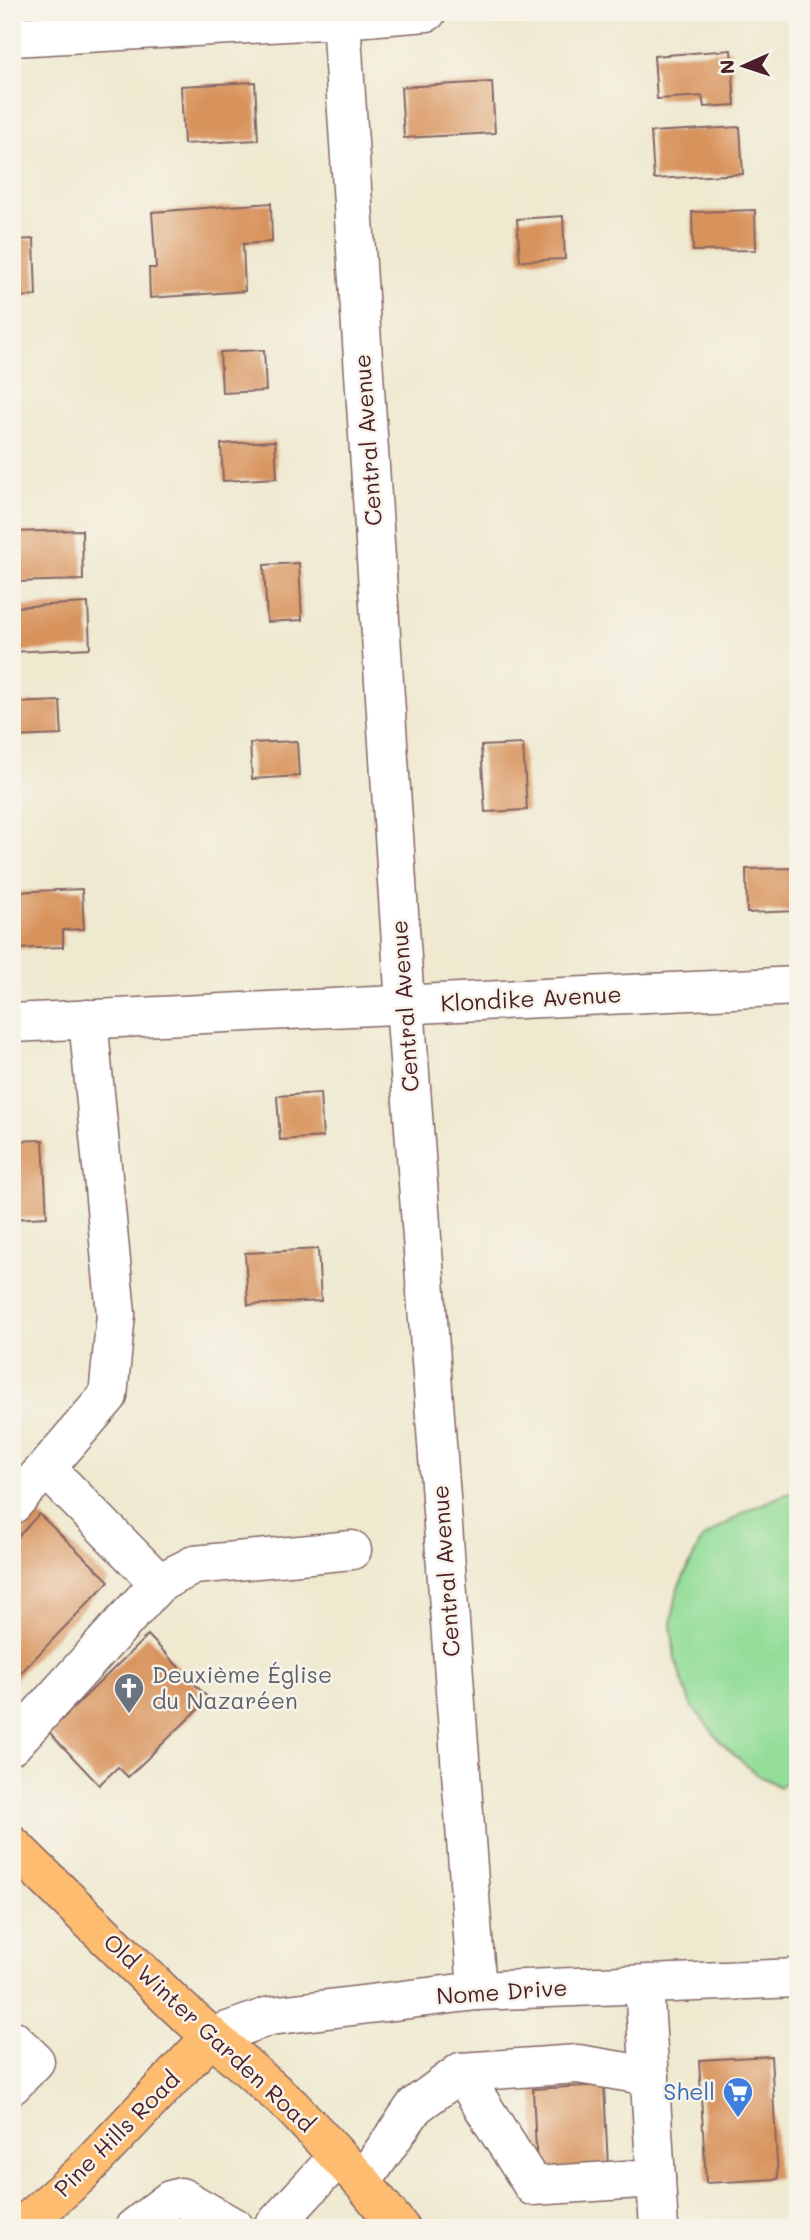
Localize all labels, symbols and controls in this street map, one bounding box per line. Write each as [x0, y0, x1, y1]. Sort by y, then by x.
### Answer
north arrow [708, 32, 778, 102]
text: N [714, 59, 739, 75]
street label: Central Avenue [346, 353, 388, 527]
street label: Central Avenue [383, 919, 425, 1093]
street label: Klondike Avenue [440, 978, 622, 1018]
street label: Central Avenue [424, 1484, 466, 1658]
place label: Deuxième Église du Nazaréen [152, 1659, 332, 1715]
church icon: Deuxième Église du Nazaréen [112, 1671, 146, 1715]
street label: Old Winter Garden Road [98, 1926, 322, 2138]
street label: Nome Drive [435, 1971, 568, 2011]
street label: Pine Hills Road [47, 2064, 186, 2203]
supermarket icon: Shell [721, 2075, 755, 2119]
place label: Shell [663, 2076, 715, 2106]

